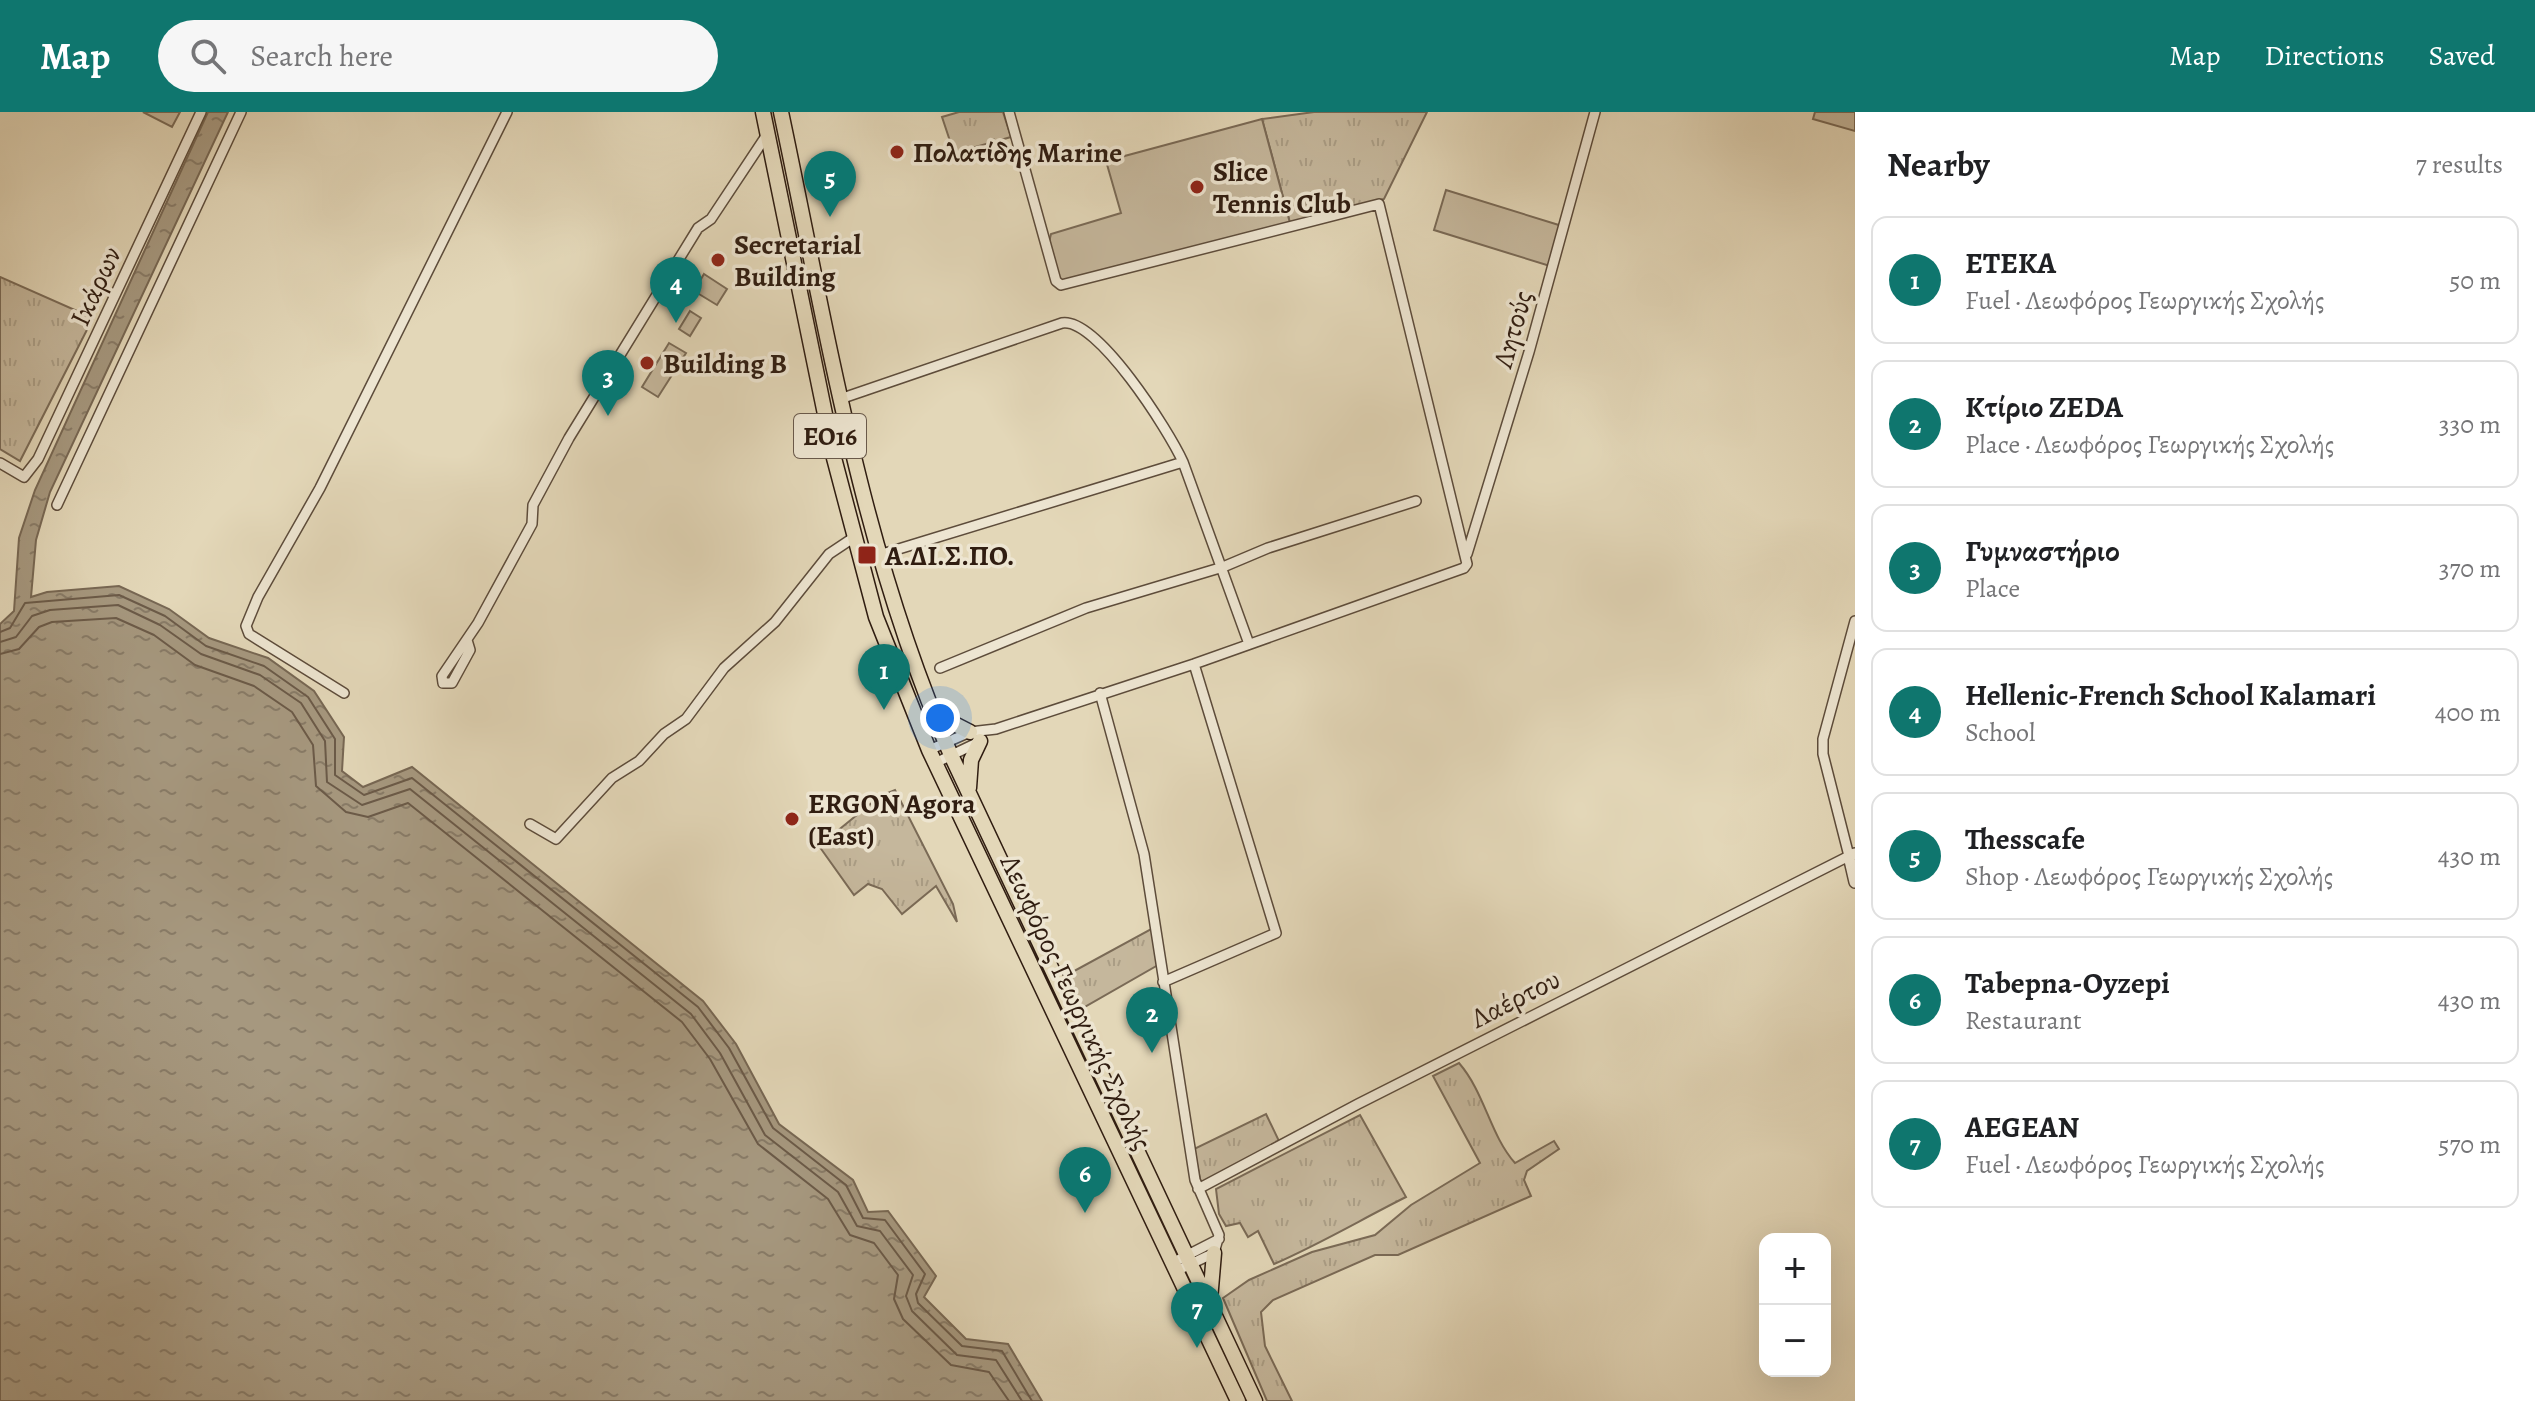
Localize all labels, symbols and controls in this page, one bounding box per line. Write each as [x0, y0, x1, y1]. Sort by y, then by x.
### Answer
search box [158, 20, 718, 92]
text: Map [40, 30, 110, 82]
icon: search [186, 34, 230, 78]
text: Search here [250, 36, 393, 76]
text: Map [2169, 37, 2220, 75]
text: Directions [2264, 37, 2385, 75]
text: Saved [2429, 37, 2495, 75]
place label: Πολατίδης Marine [913, 134, 1122, 172]
text: Nearby [1887, 141, 1990, 188]
marker: Πολατίδης Marine [888, 143, 906, 161]
text: 7 results [2416, 147, 2503, 182]
pin: 5 [804, 151, 856, 217]
place label: Slice Tennis Club [1213, 153, 1351, 223]
marker: Slice Tennis Club [1188, 178, 1206, 196]
place label: Secretarial Building [734, 226, 862, 296]
street label: Ικάρων [61, 241, 131, 332]
text: ΕΤΕΚΑ [1965, 243, 2056, 283]
marker: Secretarial Building [709, 251, 727, 269]
pin: 4 [650, 257, 702, 323]
text: 1 [1910, 263, 1920, 298]
text: 50 m [2449, 263, 2501, 298]
text: Fuel · Λεωφόρος Γεωργικής Σχολής [1965, 283, 2324, 318]
street label: Λητούς [1484, 286, 1542, 373]
place label: Building B [663, 345, 787, 383]
pin: 3 [582, 350, 634, 416]
marker: Building B [638, 354, 656, 372]
text: Κτίριο ZEDA [1965, 387, 2123, 427]
text: 2 [1909, 407, 1921, 442]
text: 330 m [2439, 407, 2501, 442]
road number: ΕΟ16 [794, 414, 866, 458]
text: Place · Λεωφόρος Γεωργικής Σχολής [1965, 427, 2334, 462]
text: Γυμναστήριο [1965, 531, 2120, 571]
place label: Α.ΔΙ.Σ.ΠΟ. [884, 537, 1015, 575]
marker: Α.ΔΙ.Σ.ΠΟ. [856, 544, 878, 566]
text: 3 [1909, 551, 1921, 586]
text: 370 m [2439, 551, 2501, 586]
text: Place [1965, 571, 2020, 606]
pin: 1 [858, 644, 910, 710]
text: Hellenic-French School Kalamari [1965, 675, 2376, 715]
text: 4 [1909, 695, 1921, 730]
text: 400 m [2435, 695, 2501, 730]
your location [920, 698, 960, 738]
text: School [1965, 715, 2035, 750]
place label: ERGON Agora (East) [808, 785, 976, 855]
marker: ERGON Agora (East) [783, 810, 801, 828]
text: Thesscafe [1965, 819, 2085, 859]
text: 5 [1909, 839, 1921, 874]
text: 430 m [2438, 839, 2501, 874]
street label: Λεωφόρος Γεωργικής Σχολής [991, 848, 1161, 1156]
text: Shop · Λεωφόρος Γεωργικής Σχολής [1965, 859, 2333, 894]
street label: Λαέρτου [1463, 960, 1567, 1038]
text: Tabepna-Oyzepi [1965, 963, 2170, 1003]
text: 6 [1909, 983, 1921, 1018]
text: 430 m [2438, 983, 2501, 1018]
pin: 2 [1126, 987, 1178, 1053]
text: Restaurant [1965, 1003, 2082, 1038]
text: AEGEAN [1965, 1107, 2079, 1147]
text: 7 [1909, 1127, 1921, 1162]
text: 570 m [2438, 1127, 2501, 1162]
pin: 6 [1059, 1147, 1111, 1213]
text: Fuel · Λεωφόρος Γεωργικής Σχολής [1965, 1147, 2324, 1182]
map controls [1759, 1233, 1831, 1377]
button: + [1759, 1233, 1831, 1305]
pin: 7 [1171, 1282, 1223, 1348]
button: − [1759, 1305, 1831, 1377]

